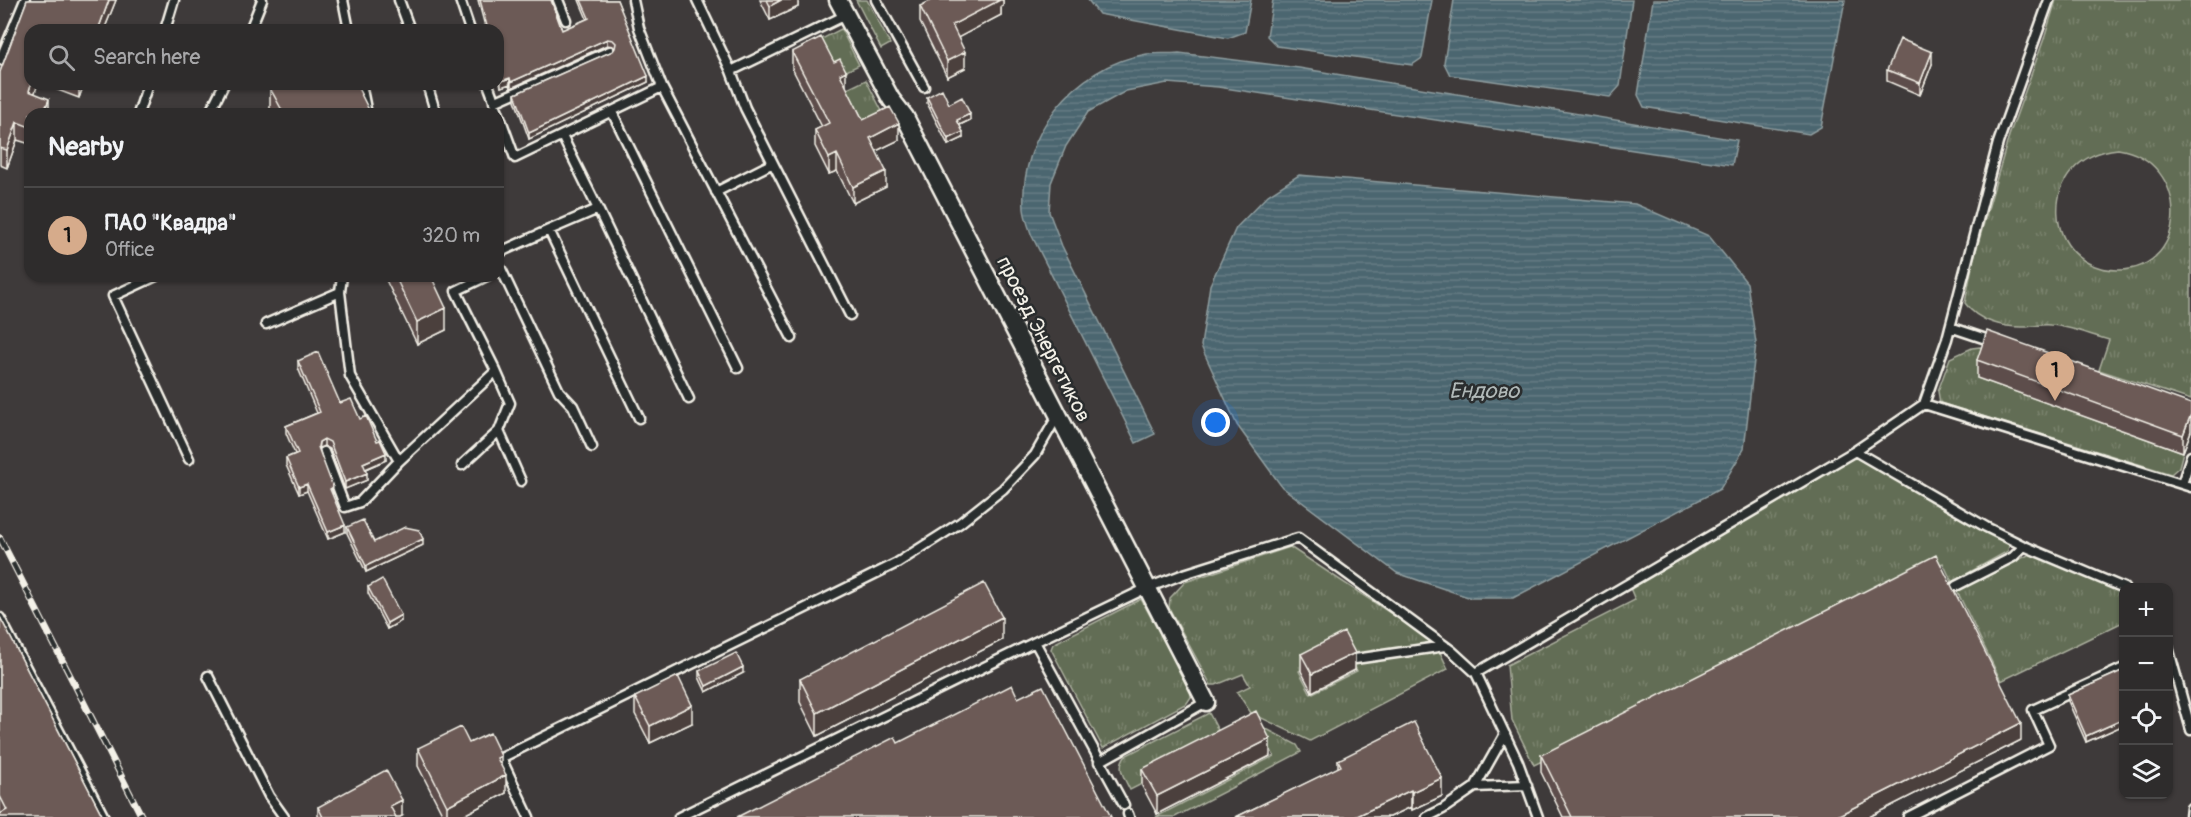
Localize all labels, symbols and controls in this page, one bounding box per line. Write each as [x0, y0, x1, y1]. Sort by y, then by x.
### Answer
search box [24, 24, 504, 90]
icon: search [45, 41, 78, 74]
text: Search here [93, 43, 200, 71]
text: Nearby [48, 131, 124, 163]
text: ПАО "Квадра" [105, 209, 237, 237]
text: 1 [64, 223, 71, 248]
text: 320 m [422, 223, 480, 248]
text: Office [105, 237, 154, 262]
street label: проезд Энергетиков [990, 252, 1097, 427]
pin: 1 [2036, 352, 2074, 401]
water label: Ендово [1449, 377, 1521, 405]
your location [1201, 408, 1230, 437]
map controls [2119, 583, 2173, 799]
button: + [2119, 583, 2173, 637]
button: − [2119, 637, 2173, 691]
button: locate [2119, 691, 2173, 745]
button: layers [2119, 745, 2173, 799]

